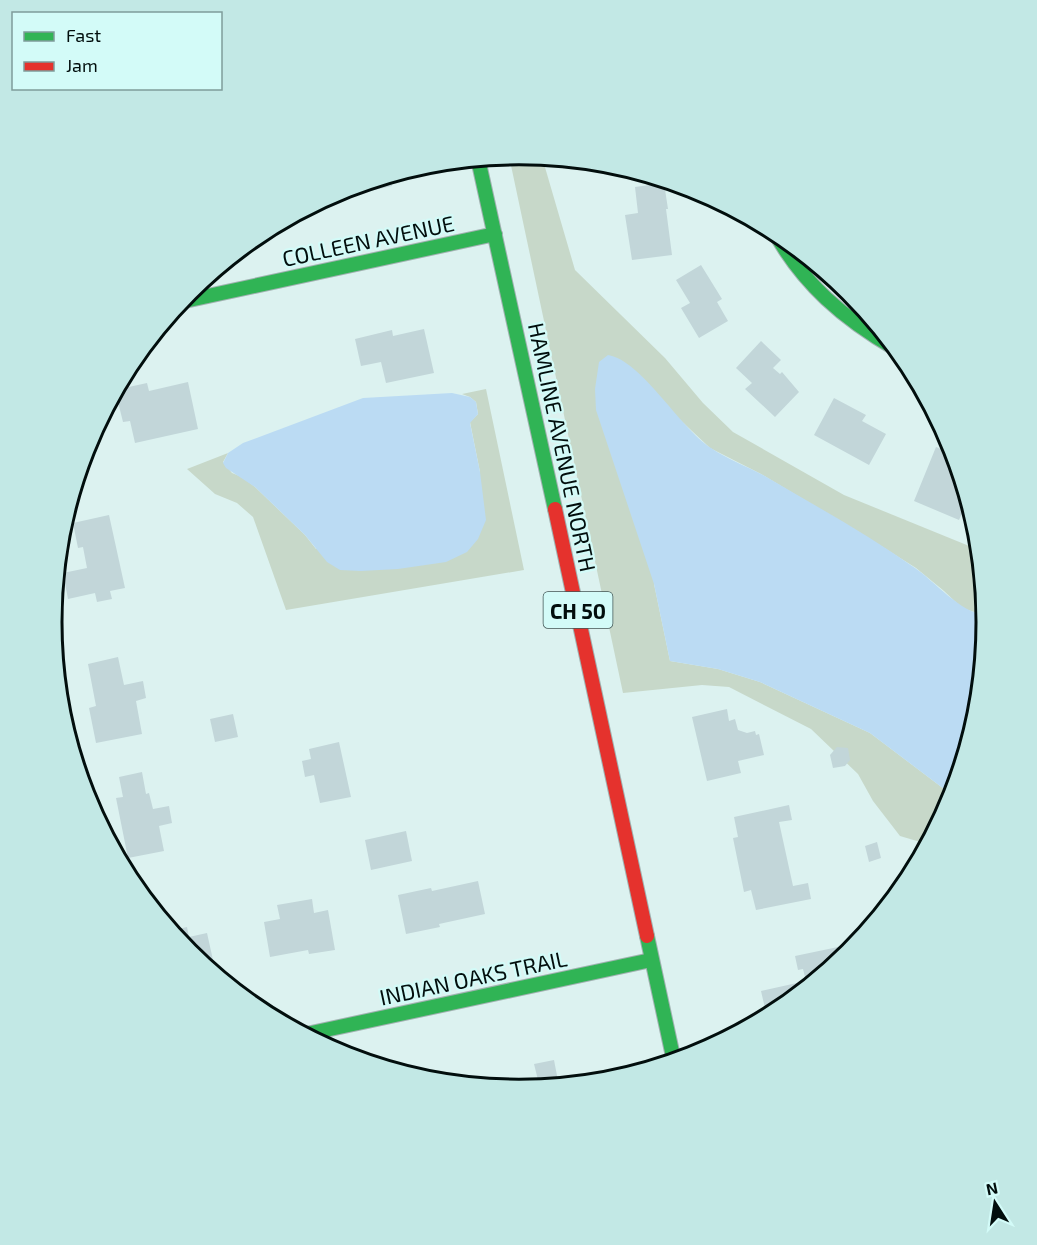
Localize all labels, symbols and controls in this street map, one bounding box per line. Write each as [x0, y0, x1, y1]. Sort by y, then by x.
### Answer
legend [12, 12, 222, 90]
text: Fast [66, 24, 101, 46]
text: Jam [66, 54, 98, 76]
street label: COLLEEN AVENUE [280, 209, 456, 271]
street label: HAMLINE AVENUE NORTH [524, 320, 602, 574]
road number: CH 50 [544, 592, 612, 628]
street label: INDIAN OAKS TRAIL [377, 944, 569, 1010]
north arrow [965, 1173, 1025, 1233]
text: N [984, 1177, 999, 1198]

